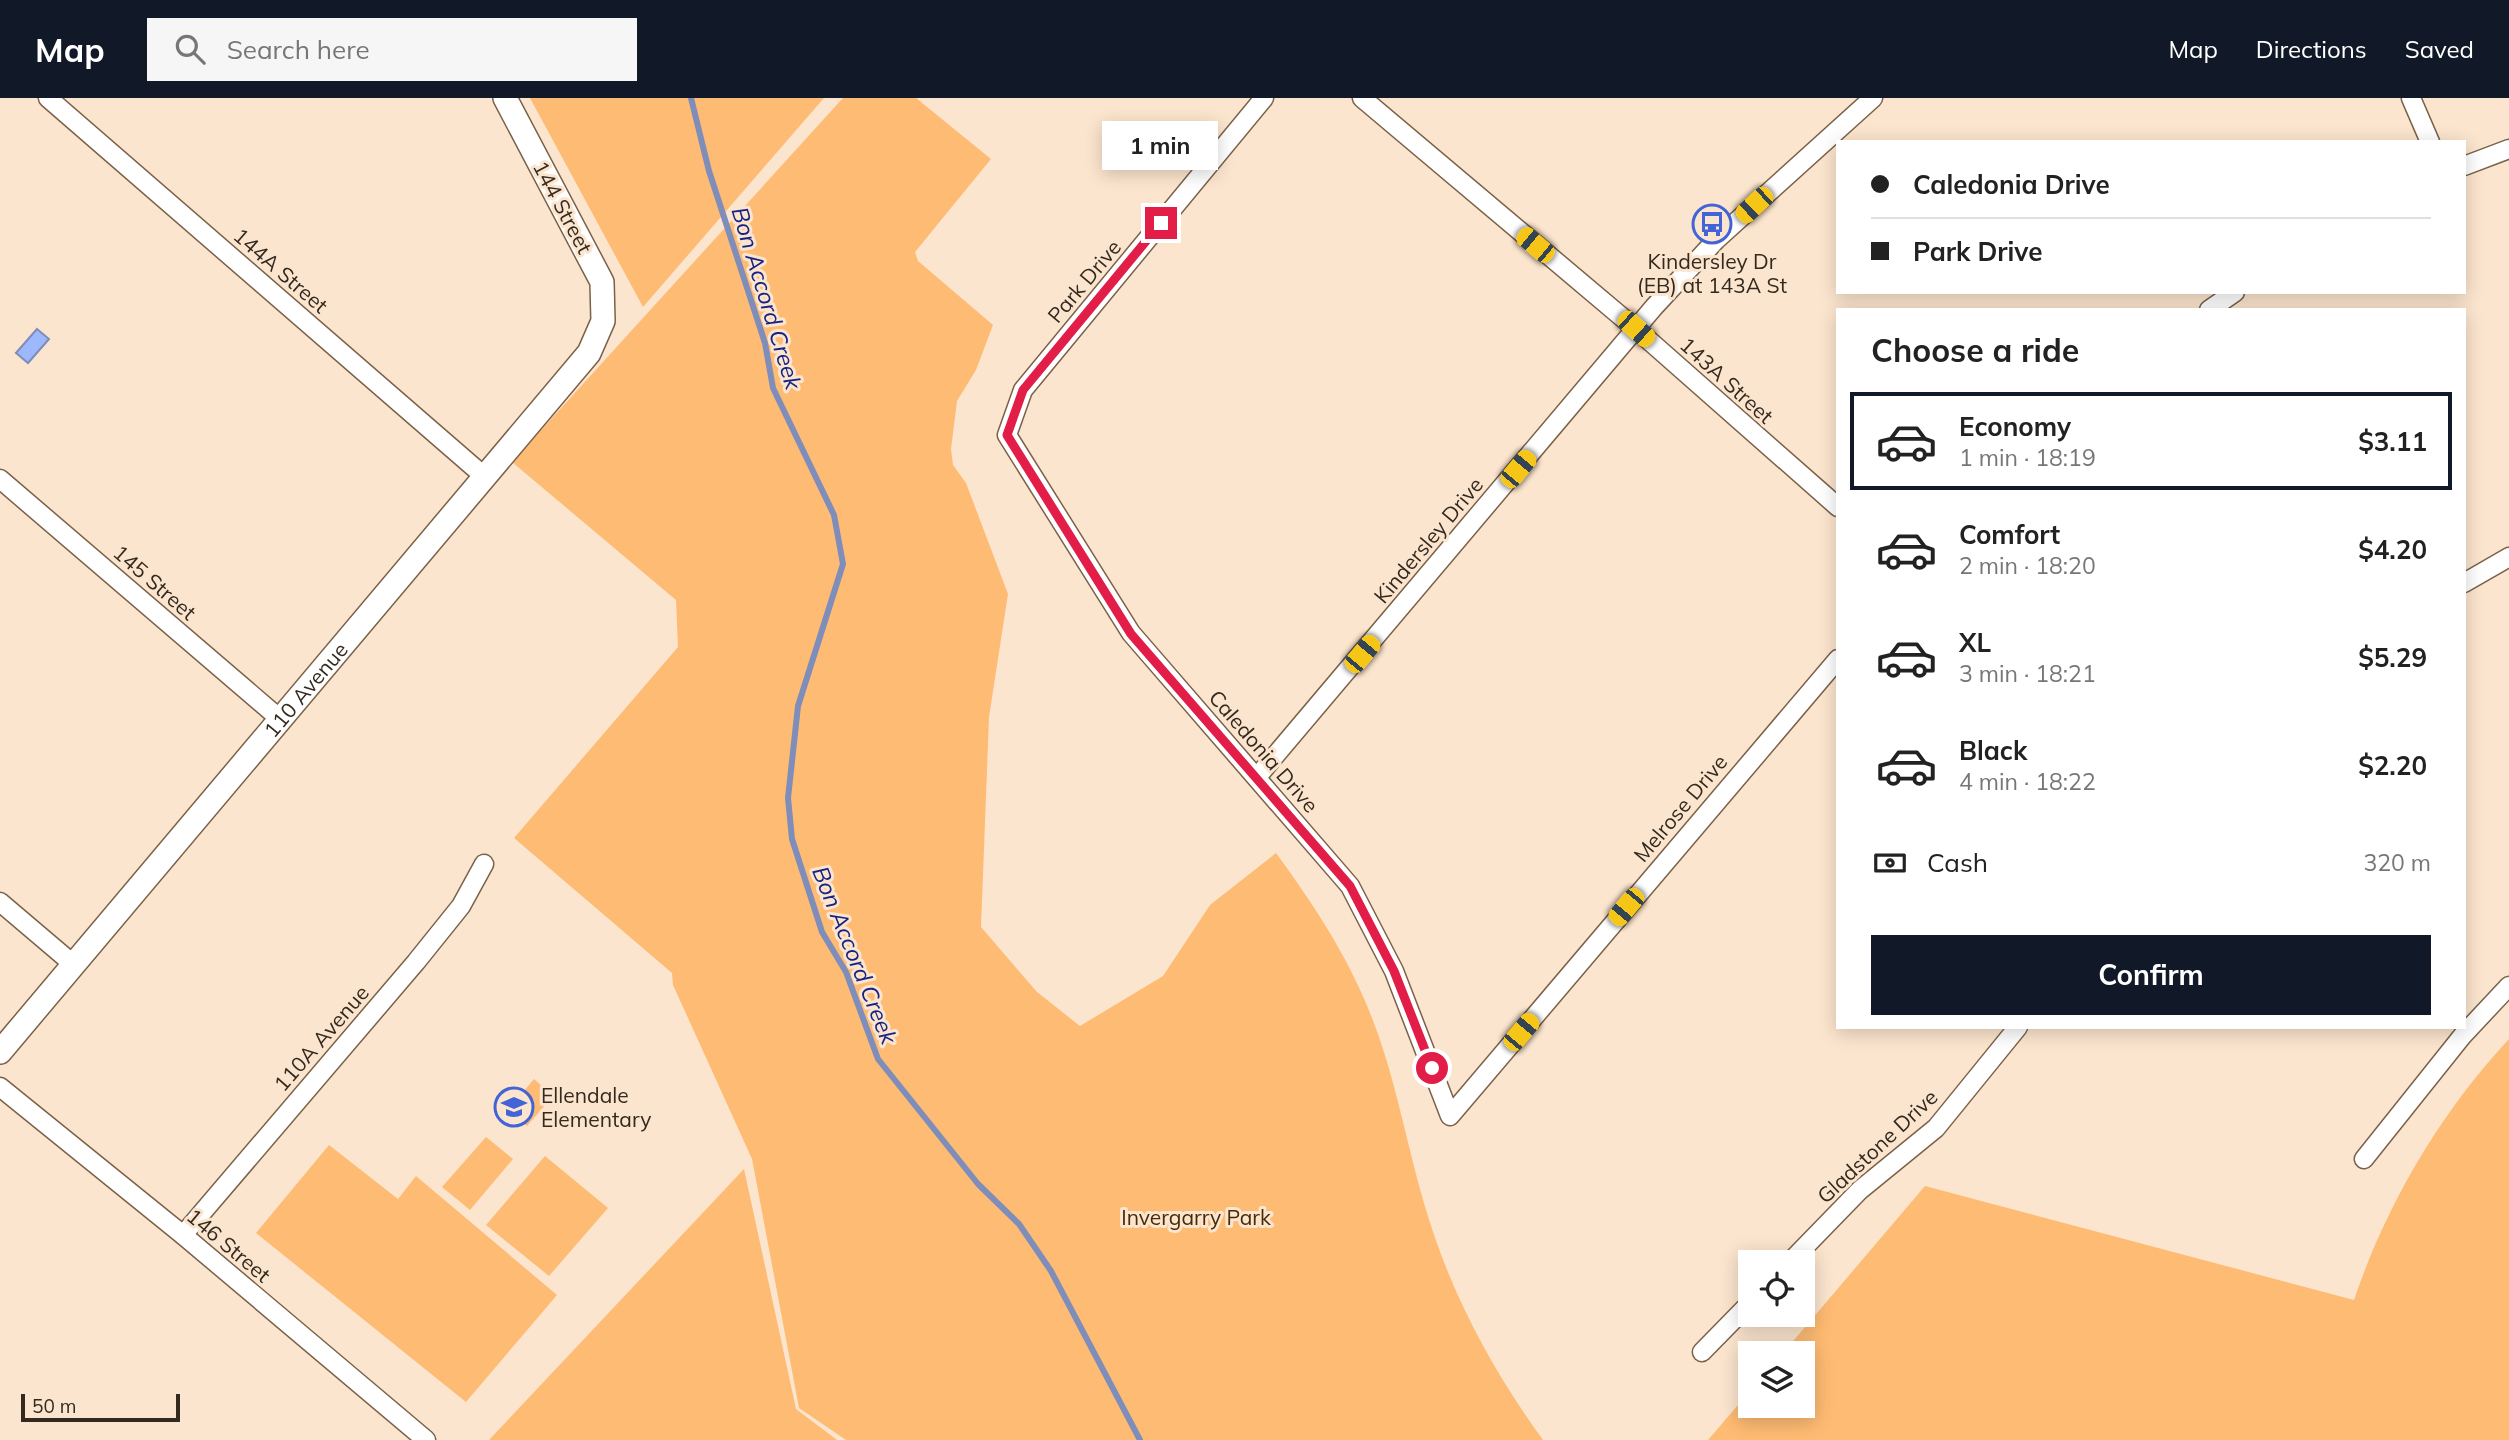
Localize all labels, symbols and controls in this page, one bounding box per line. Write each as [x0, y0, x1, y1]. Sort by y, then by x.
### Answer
search box [147, 18, 637, 81]
text: Map [35, 29, 105, 70]
icon: search [171, 30, 209, 68]
text: Search here [227, 33, 370, 66]
text: Map [2168, 34, 2218, 64]
text: Directions [2256, 34, 2367, 64]
text: Saved [2405, 34, 2474, 64]
callout: 1 min [1103, 122, 1219, 170]
text: 1 min [1130, 131, 1190, 160]
street label: 144 Street [528, 156, 598, 258]
text: Caledonia Drive [1913, 168, 2110, 201]
car [1732, 183, 1777, 227]
water label: Bon Accord Creek [725, 203, 809, 394]
bus stop icon: Kindersley Dr (EB) at 143A St [1691, 203, 1733, 245]
route end [1145, 207, 1177, 239]
street label: 144A Street [228, 222, 334, 318]
car [1513, 223, 1558, 267]
street label: Park Drive [1042, 234, 1126, 328]
text: Park Drive [1913, 235, 2042, 268]
place label: Kindersley Dr (EB) at 143A St [1637, 248, 1787, 298]
car [1614, 307, 1659, 351]
text: Choose a ride [1871, 330, 2079, 370]
street label: 143A Street [1675, 331, 1779, 429]
icon: car [1875, 410, 1938, 473]
text: Economy [1959, 410, 2071, 443]
text: $3.11 [2358, 425, 2427, 458]
text: 1 min · 18:19 [1959, 443, 2096, 472]
car [1497, 446, 1540, 492]
street label: Kindersley Drive [1368, 472, 1488, 608]
icon: car [1875, 518, 1938, 581]
text: Comfort [1959, 518, 2060, 551]
text: $4.20 [2358, 533, 2427, 566]
street label: 145 Street [108, 539, 202, 625]
text: 2 min · 18:20 [1959, 551, 2096, 580]
icon: car [1875, 626, 1938, 689]
text: XL [1959, 626, 1991, 659]
car [1341, 631, 1384, 677]
street label: 110 Avenue [258, 637, 353, 742]
text: $5.29 [2358, 641, 2427, 674]
text: 3 min · 18:21 [1959, 659, 2096, 688]
street label: Caledonia Drive [1204, 684, 1324, 818]
icon: car [1875, 734, 1938, 797]
text: Black [1959, 734, 2027, 767]
street label: Melrose Drive [1628, 749, 1732, 867]
text: $2.20 [2358, 749, 2427, 782]
text: 4 min · 18:22 [1959, 767, 2096, 796]
icon: cash [1871, 844, 1909, 882]
text: Cash [1927, 846, 1988, 879]
text: 320 m [2363, 848, 2431, 877]
water label: Bon Accord Creek [806, 862, 904, 1049]
car [1605, 884, 1648, 930]
button: Confirm [1871, 935, 2431, 1015]
street label: 110A Avenue [268, 980, 374, 1096]
car [1500, 1009, 1543, 1055]
route start [1416, 1052, 1448, 1084]
place label: Ellendale Elementary [541, 1082, 651, 1132]
street label: Gladstone Drive [1811, 1084, 1943, 1208]
school or university icon: Ellendale Elementary [493, 1086, 535, 1128]
street label: 146 Street [182, 1202, 276, 1288]
park label: Invergarry Park [1121, 1204, 1271, 1230]
map controls [1738, 1250, 1815, 1418]
button: locate [1738, 1250, 1815, 1327]
button: layers [1738, 1341, 1815, 1418]
scale bar [21, 1391, 180, 1423]
text: 50 m [32, 1394, 76, 1418]

